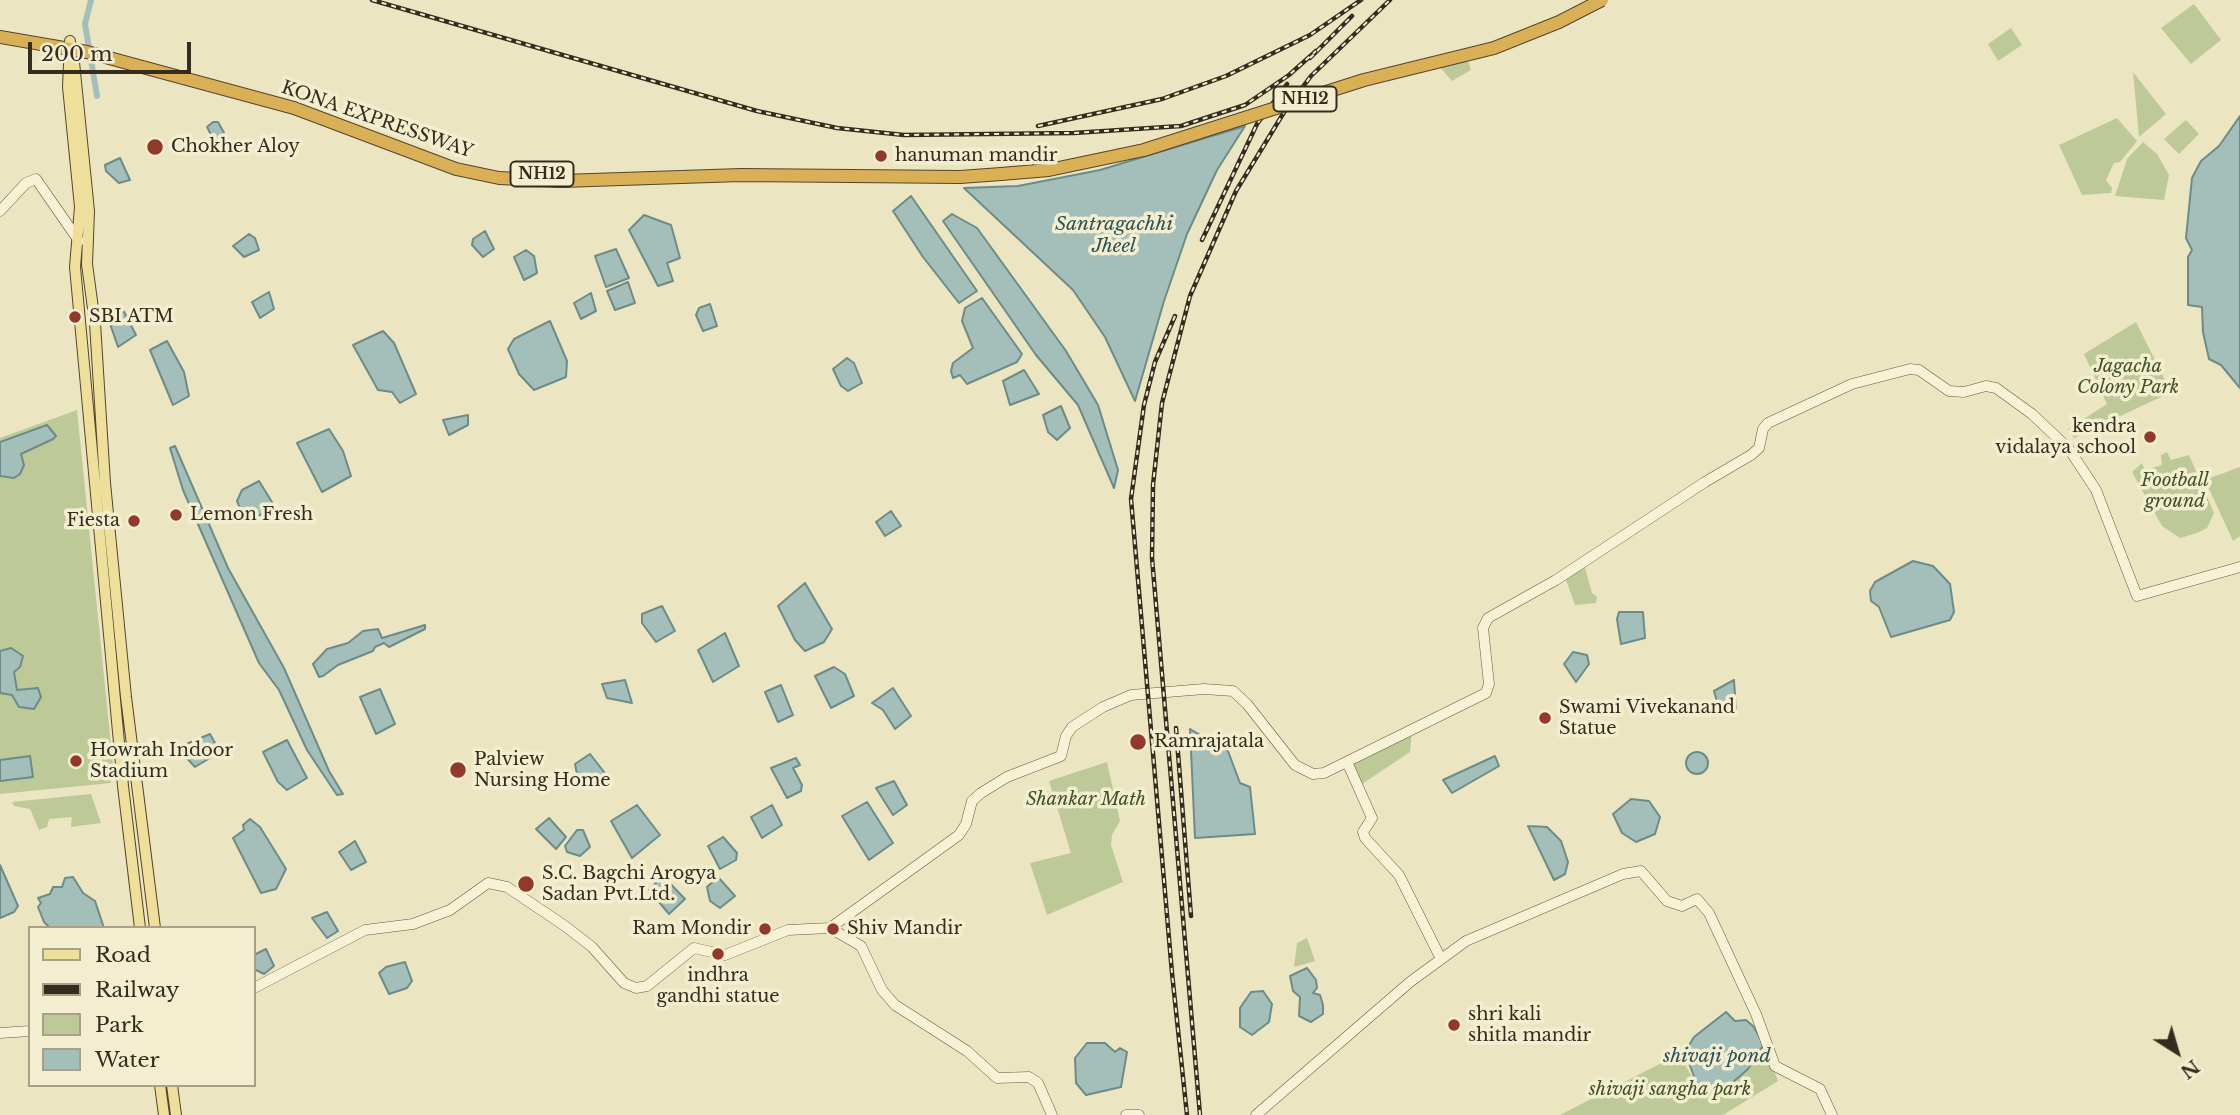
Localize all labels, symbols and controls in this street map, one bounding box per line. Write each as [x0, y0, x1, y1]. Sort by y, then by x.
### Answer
scale bar [32, 28, 194, 72]
text: 200 m [41, 41, 112, 67]
street label: KONA EXPRESSWAY [278, 77, 476, 163]
road number: NH12 [1274, 86, 1336, 111]
place label: Chokher Aloy [171, 136, 300, 158]
marker: Chokher Aloy [145, 137, 165, 157]
place label: hanuman mandir [895, 145, 1057, 167]
marker: hanuman mandir [873, 148, 889, 164]
road number: NH12 [510, 162, 574, 186]
water label: Santragachhi Jheel [1055, 214, 1173, 258]
place label: SBI ATM [89, 306, 174, 328]
marker: SBI ATM [67, 309, 83, 325]
park label: Jagacha Colony Park [2077, 356, 2179, 398]
place label: kendra vidalaya school [1995, 416, 2136, 458]
marker: kendra vidalaya school [2142, 429, 2158, 445]
park label: Football ground [2141, 470, 2209, 512]
place label: Lemon Fresh [190, 504, 313, 526]
marker: Lemon Fresh [168, 507, 184, 523]
place label: Fiesta [67, 510, 120, 532]
marker: Fiesta [126, 513, 142, 529]
place label: Swami Vivekanand Statue [1559, 697, 1735, 740]
marker: Swami Vivekanand Statue [1537, 710, 1553, 726]
place label: Ramrajatala [1154, 731, 1264, 753]
marker: Ramrajatala [1128, 732, 1148, 752]
place label: Howrah Indoor Stadium [90, 740, 233, 782]
place label: Palview Nursing Home [474, 749, 611, 792]
marker: Howrah Indoor Stadium [68, 753, 84, 769]
marker: Palview Nursing Home [448, 760, 468, 780]
park label: Shankar Math [1026, 789, 1146, 811]
place label: S.C. Bagchi Arogya Sadan Pvt.Ltd. [542, 863, 716, 906]
marker: S.C. Bagchi Arogya Sadan Pvt.Ltd. [516, 874, 536, 894]
place label: Ram Mondir [632, 918, 751, 940]
place label: Shiv Mandir [847, 918, 962, 940]
marker: Ram Mondir [757, 921, 773, 937]
marker: Shiv Mandir [825, 921, 841, 937]
legend [28, 926, 256, 1087]
text: Road [95, 942, 151, 968]
marker: indhra gandhi statue [710, 946, 726, 962]
place label: indhra gandhi statue [656, 965, 780, 1007]
text: Railway [95, 977, 179, 1003]
place label: shri kali shitla mandir [1468, 1004, 1591, 1046]
text: Park [95, 1012, 144, 1038]
marker: shri kali shitla mandir [1446, 1017, 1462, 1033]
north arrow [2142, 1017, 2212, 1087]
water label: shivaji pond [1663, 1046, 1771, 1068]
text: Water [95, 1047, 159, 1073]
text: N [2176, 1055, 2204, 1084]
park label: shivaji sangha park [1589, 1079, 1751, 1101]

